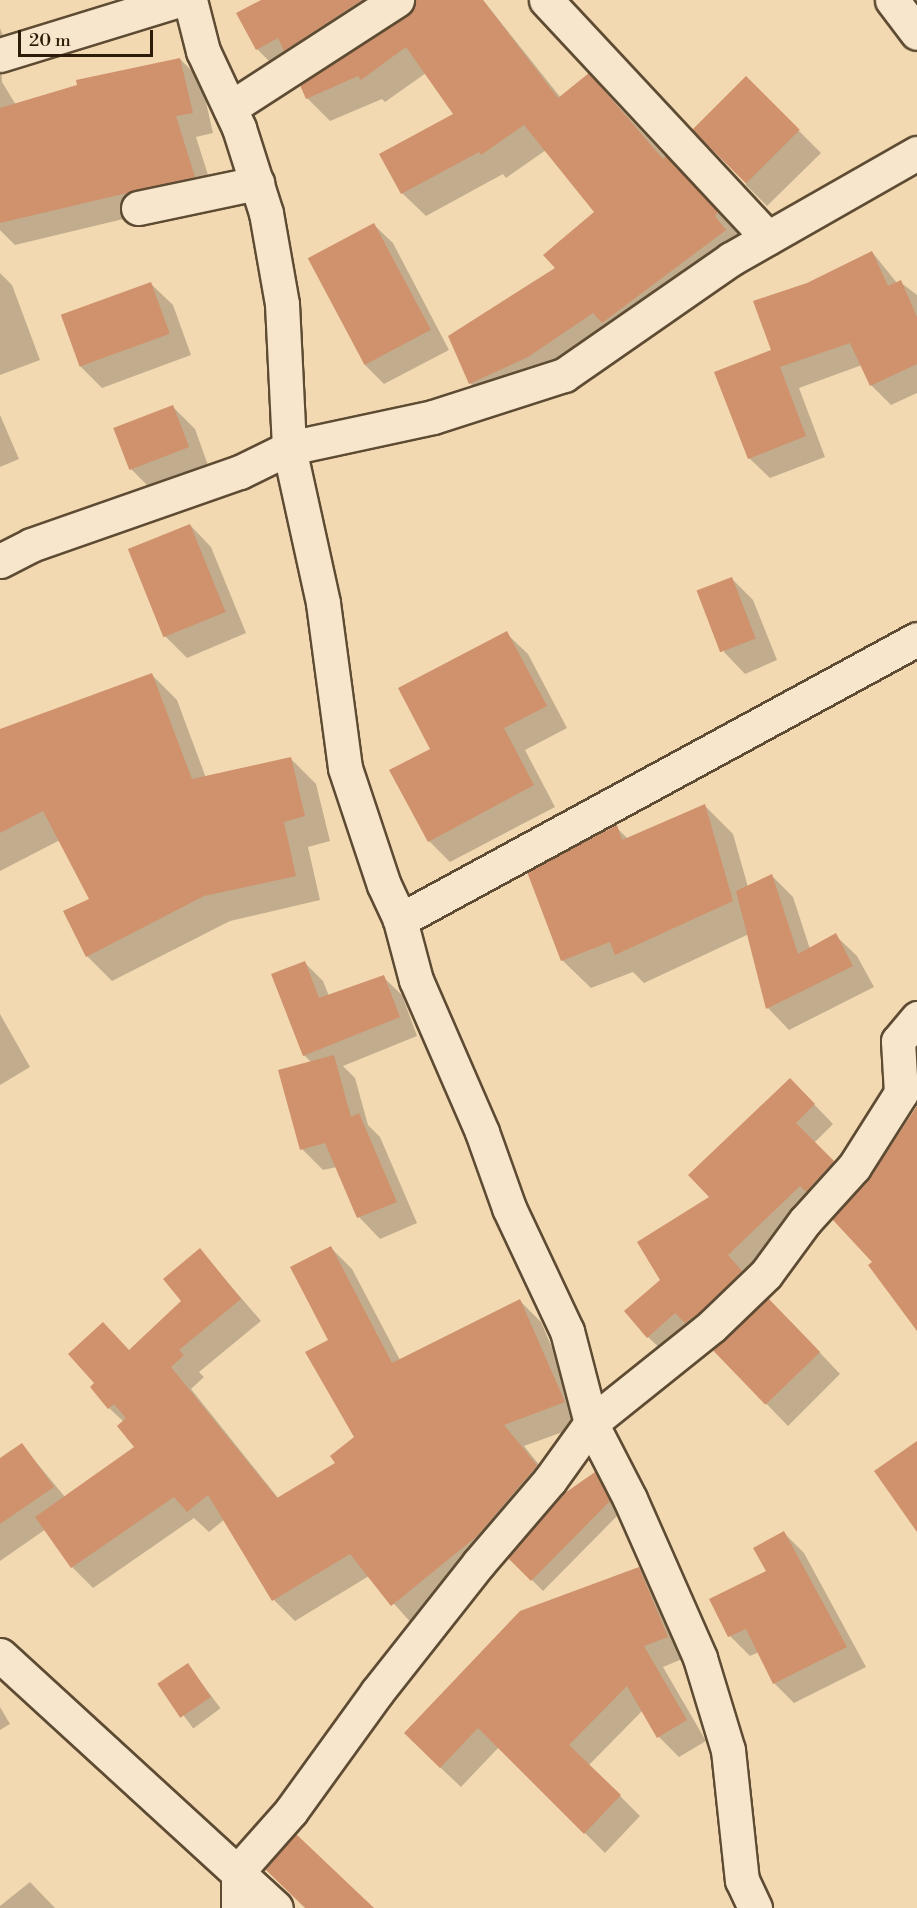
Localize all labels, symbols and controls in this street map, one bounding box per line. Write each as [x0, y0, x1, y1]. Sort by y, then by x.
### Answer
scale bar [21, 18, 156, 56]
text: 20 m [29, 29, 71, 52]

